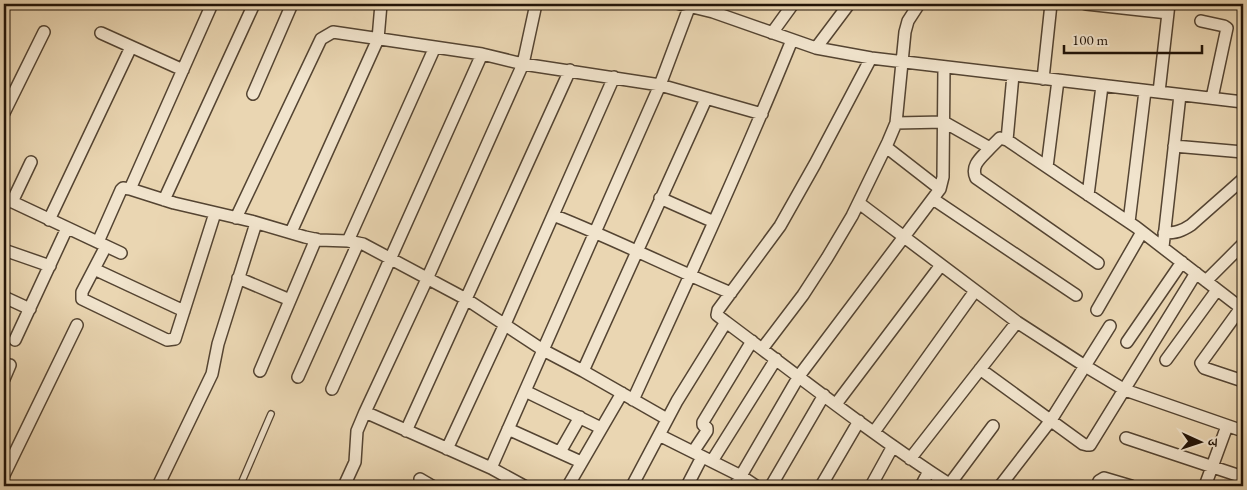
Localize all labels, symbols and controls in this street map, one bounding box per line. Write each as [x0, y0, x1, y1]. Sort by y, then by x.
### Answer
scale bar [1064, 22, 1202, 54]
text: 100 m [1072, 30, 1109, 49]
north arrow [1174, 418, 1224, 468]
text: उ [1204, 438, 1222, 448]

